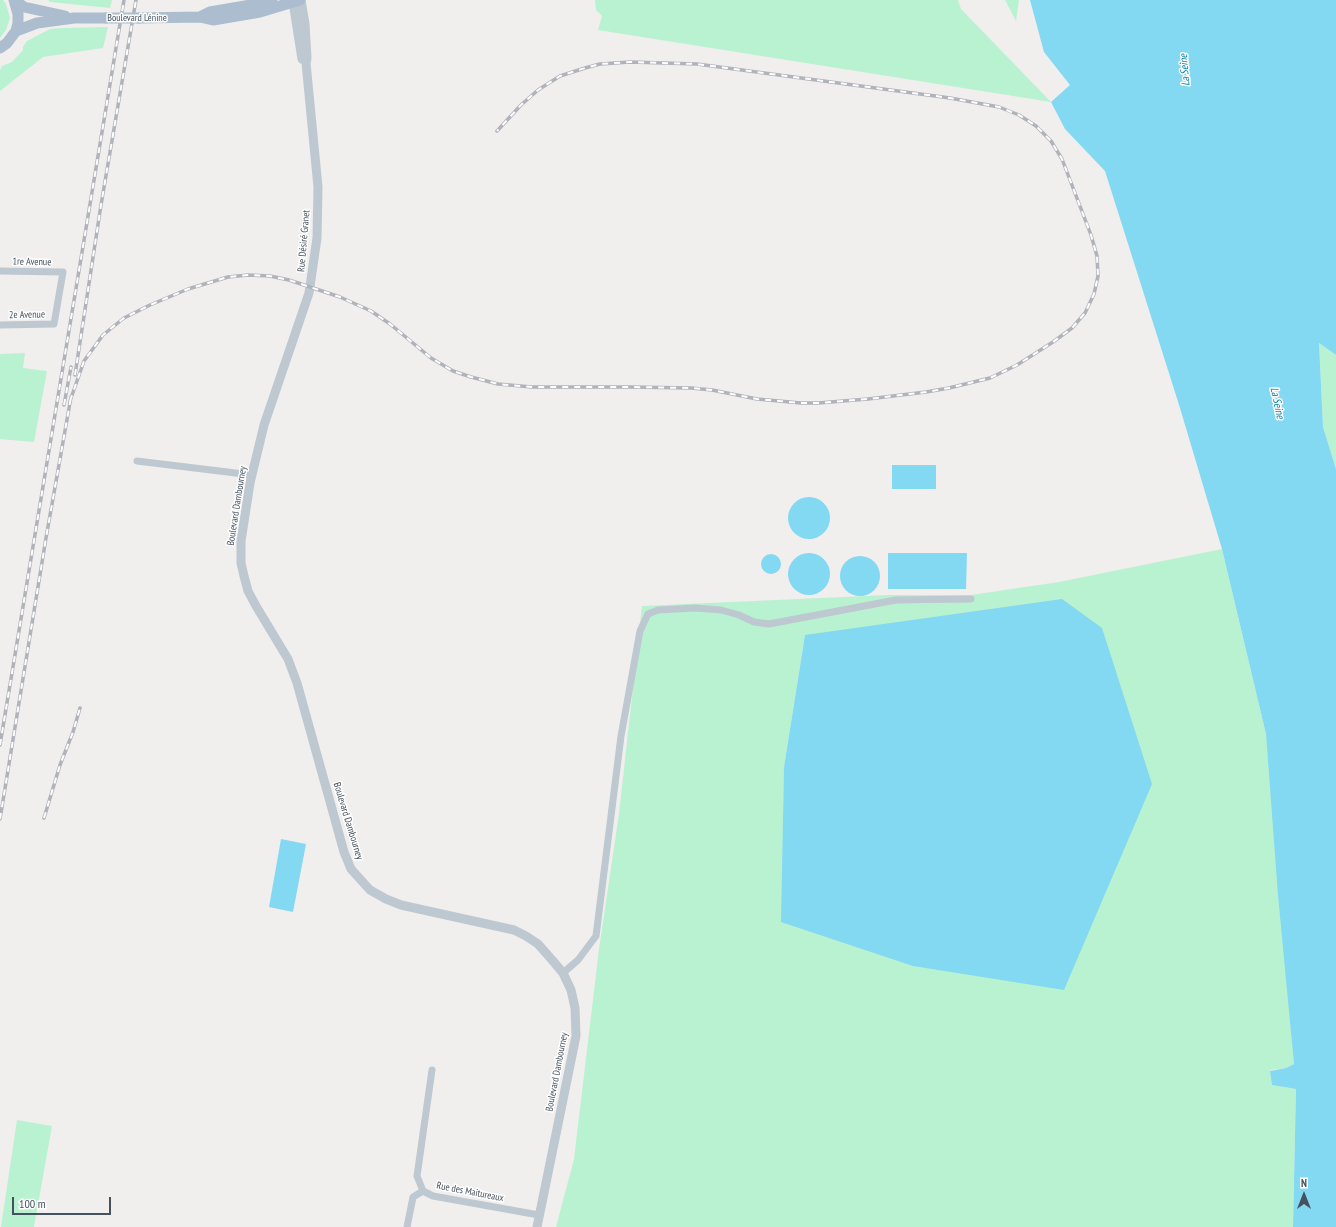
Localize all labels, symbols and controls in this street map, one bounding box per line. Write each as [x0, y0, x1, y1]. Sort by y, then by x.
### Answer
street label: Boulevard Lénine [107, 12, 167, 24]
water label: La Seine [1177, 53, 1193, 87]
street label: Rue Désiré Granet [295, 209, 313, 273]
street label: 1re Avenue [13, 256, 51, 268]
street label: 2e Avenue [9, 309, 45, 321]
water label: La Seine [1267, 386, 1287, 420]
street label: Boulevard Dambourney [225, 465, 249, 547]
street label: Boulevard Dambourney [331, 781, 365, 861]
street label: Boulevard Dambourney [543, 1031, 571, 1113]
north arrow [1284, 1175, 1324, 1215]
text: N [1301, 1176, 1307, 1190]
street label: Rue des Maitureaux [435, 1180, 505, 1204]
scale bar [14, 1189, 113, 1215]
text: 100 m [19, 1196, 46, 1211]

